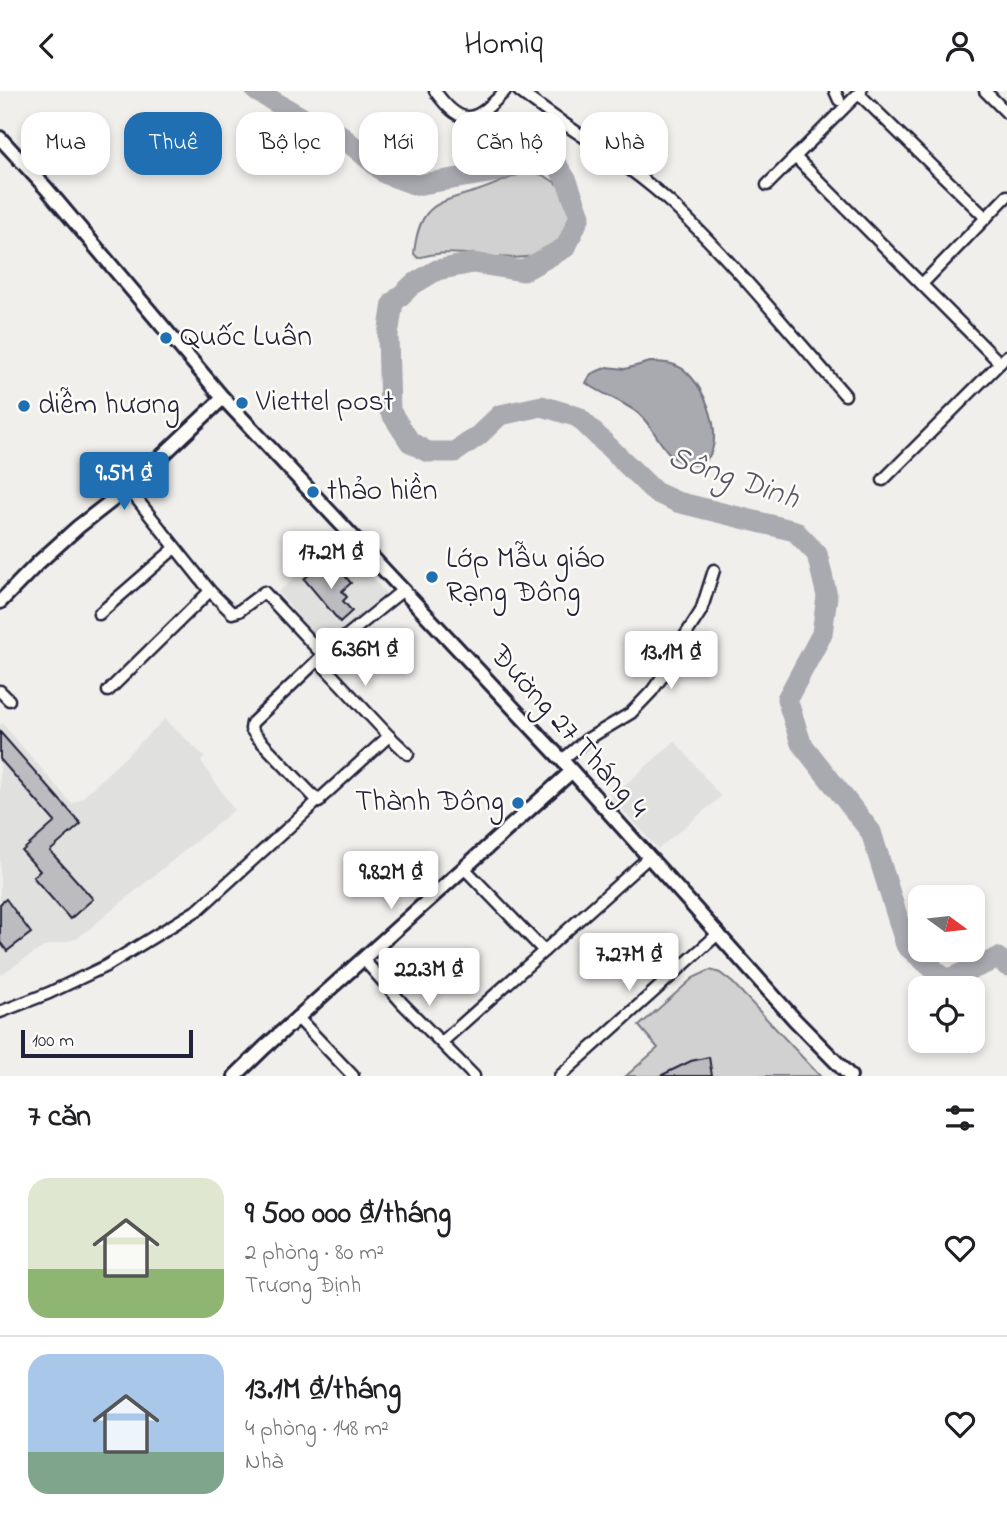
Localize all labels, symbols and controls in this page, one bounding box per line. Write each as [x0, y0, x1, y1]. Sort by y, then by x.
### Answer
text: Homiq [464, 22, 543, 69]
icon: back [28, 27, 66, 65]
icon: person [941, 27, 979, 65]
chip: Mua [21, 112, 110, 175]
chip: Thuê [124, 112, 222, 175]
chip: Bộ lọc [236, 112, 345, 175]
chip: Mới [359, 112, 438, 175]
chip: Căn hộ [452, 112, 566, 175]
chip: Nhà [580, 112, 668, 175]
place label: Quốc Luân [180, 316, 312, 360]
marker: Quốc Luân [158, 330, 174, 346]
place label: Viettel post [255, 381, 394, 425]
place label: diễm hương [38, 384, 180, 428]
marker: Viettel post [234, 395, 250, 411]
marker: diễm hương [16, 398, 32, 414]
water label: Sông Dinh [661, 435, 806, 524]
pin: 9.5M ₫ [67, 453, 181, 512]
text: 9.5M ₫ [96, 458, 152, 491]
place label: thảo hiền [327, 470, 438, 514]
marker: thảo hiền [305, 484, 321, 500]
pin: 17.2M ₫ [266, 531, 396, 591]
text: 17.2M ₫ [299, 537, 363, 570]
place label: Lớp Mẫu giáo Rạng Đông [446, 538, 605, 616]
marker: Lớp Mẫu giáo Rạng Đông [424, 569, 440, 585]
pin: 6.36M ₫ [300, 629, 430, 688]
pin: 13.1M ₫ [606, 631, 736, 691]
text: 6.36M ₫ [332, 634, 398, 667]
street label: Đường 27 Tháng 4 [477, 635, 658, 828]
text: 13.1M ₫ [641, 637, 701, 670]
place label: Thành Đông [355, 781, 504, 825]
marker: Thành Đông [510, 795, 526, 811]
pin: 9.82M ₫ [326, 851, 456, 911]
text: 9.82M ₫ [359, 857, 423, 890]
north arrow [908, 885, 985, 963]
map controls [908, 885, 985, 1053]
pin: 7.27M ₫ [564, 933, 694, 993]
text: 7.27M ₫ [596, 939, 662, 972]
pin: 22.3M ₫ [364, 949, 494, 1008]
text: 22.3M ₫ [395, 954, 463, 987]
button: locate [908, 976, 985, 1053]
scale bar [21, 1027, 192, 1059]
text: 100 m [32, 1028, 74, 1055]
text: 7 căn [28, 1096, 91, 1140]
icon: filters [941, 1099, 979, 1137]
text: 9 500 000 ₫/tháng [245, 1193, 451, 1237]
icon: home [84, 1206, 168, 1290]
icon: heart [941, 1229, 979, 1267]
text: 2 phòng · 80 m² [245, 1237, 384, 1270]
text: Trương Định [245, 1270, 361, 1303]
text: 13.1M ₫/tháng [245, 1369, 401, 1413]
icon: home [84, 1382, 168, 1466]
icon: heart [941, 1405, 979, 1443]
text: 4 phòng · 148 m² [245, 1413, 389, 1446]
text: Nhà [245, 1446, 283, 1479]

